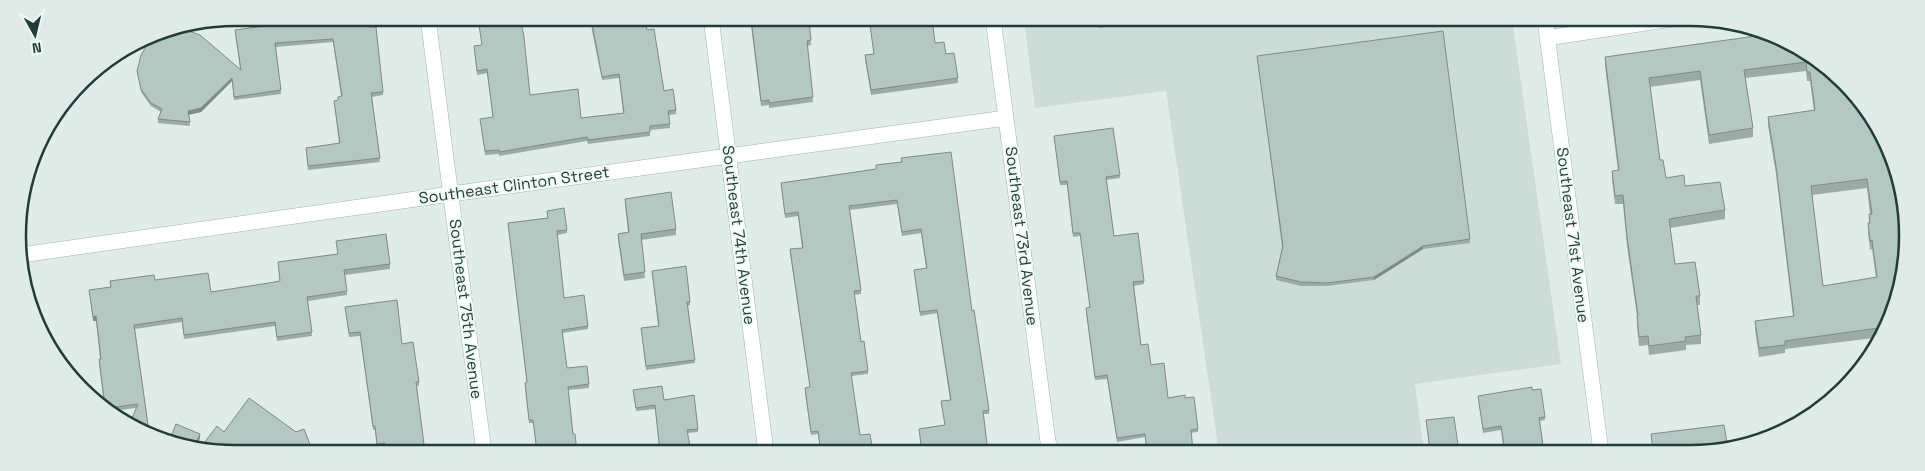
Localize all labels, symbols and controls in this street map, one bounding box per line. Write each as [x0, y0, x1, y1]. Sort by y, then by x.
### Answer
north arrow [10, 10, 60, 60]
text: N [31, 38, 43, 57]
street label: Southeast 74th Avenue [718, 144, 760, 326]
street label: Southeast 73rd Avenue [1001, 145, 1043, 327]
street label: Southeast 71st Avenue [1552, 146, 1594, 324]
street label: Southeast Clinton Street [417, 161, 611, 209]
street label: Southeast 75th Avenue [445, 218, 487, 400]

